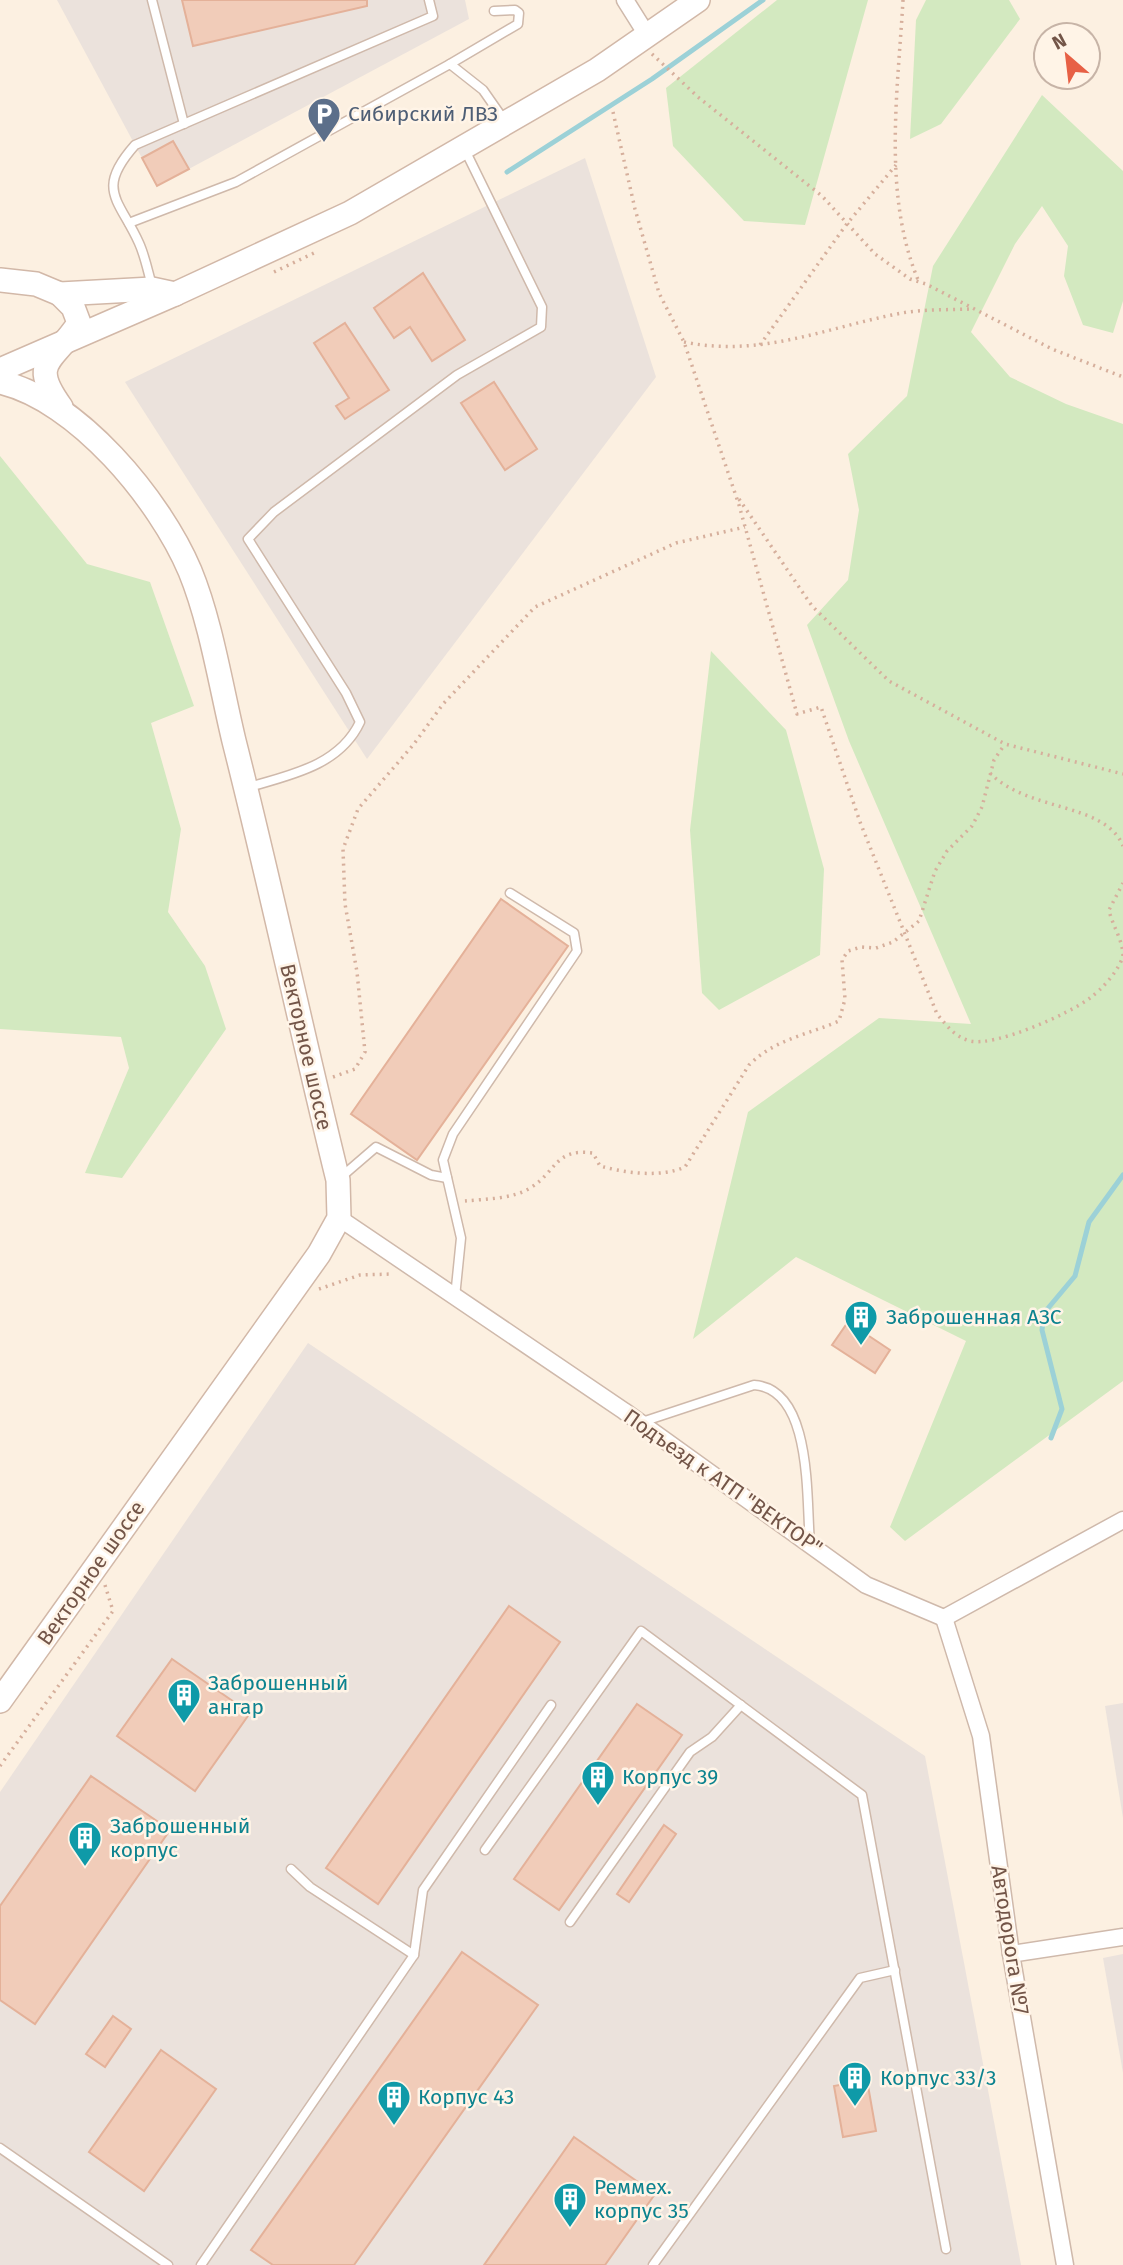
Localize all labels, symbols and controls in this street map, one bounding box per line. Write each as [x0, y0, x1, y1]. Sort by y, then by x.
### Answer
north arrow [1032, 21, 1102, 91]
text: N [1048, 28, 1070, 55]
parking icon: Сибирский ЛВЗ [305, 95, 343, 144]
place label: Сибирский ЛВЗ [348, 101, 498, 127]
street label: Векторное шоссе [274, 961, 338, 1133]
building icon: Заброшенная АЗС [842, 1298, 880, 1347]
place label: Заброшенная АЗС [886, 1304, 1062, 1330]
street label: Подъезд к АТП "ВЕКТОР" [618, 1403, 828, 1561]
street label: Векторное шоссе [32, 1496, 150, 1650]
place label: Заброшенный ангар [208, 1670, 348, 1720]
building icon: Заброшенный ангар [165, 1676, 203, 1725]
building icon: Корпус 39 [579, 1758, 617, 1807]
place label: Корпус 39 [622, 1764, 718, 1790]
place label: Заброшенный корпус [110, 1813, 250, 1863]
building icon: Заброшенный корпус [66, 1819, 104, 1868]
street label: Автодорога №7 [985, 1863, 1035, 2017]
building icon: Корпус 33/3 [836, 2059, 874, 2108]
place label: Корпус 33/3 [880, 2065, 996, 2091]
building icon: Корпус 43 [375, 2078, 413, 2127]
place label: Корпус 43 [418, 2084, 514, 2110]
place label: Реммех. корпус 35 [594, 2174, 689, 2224]
building icon: Реммех. корпус 35 [551, 2180, 589, 2229]

